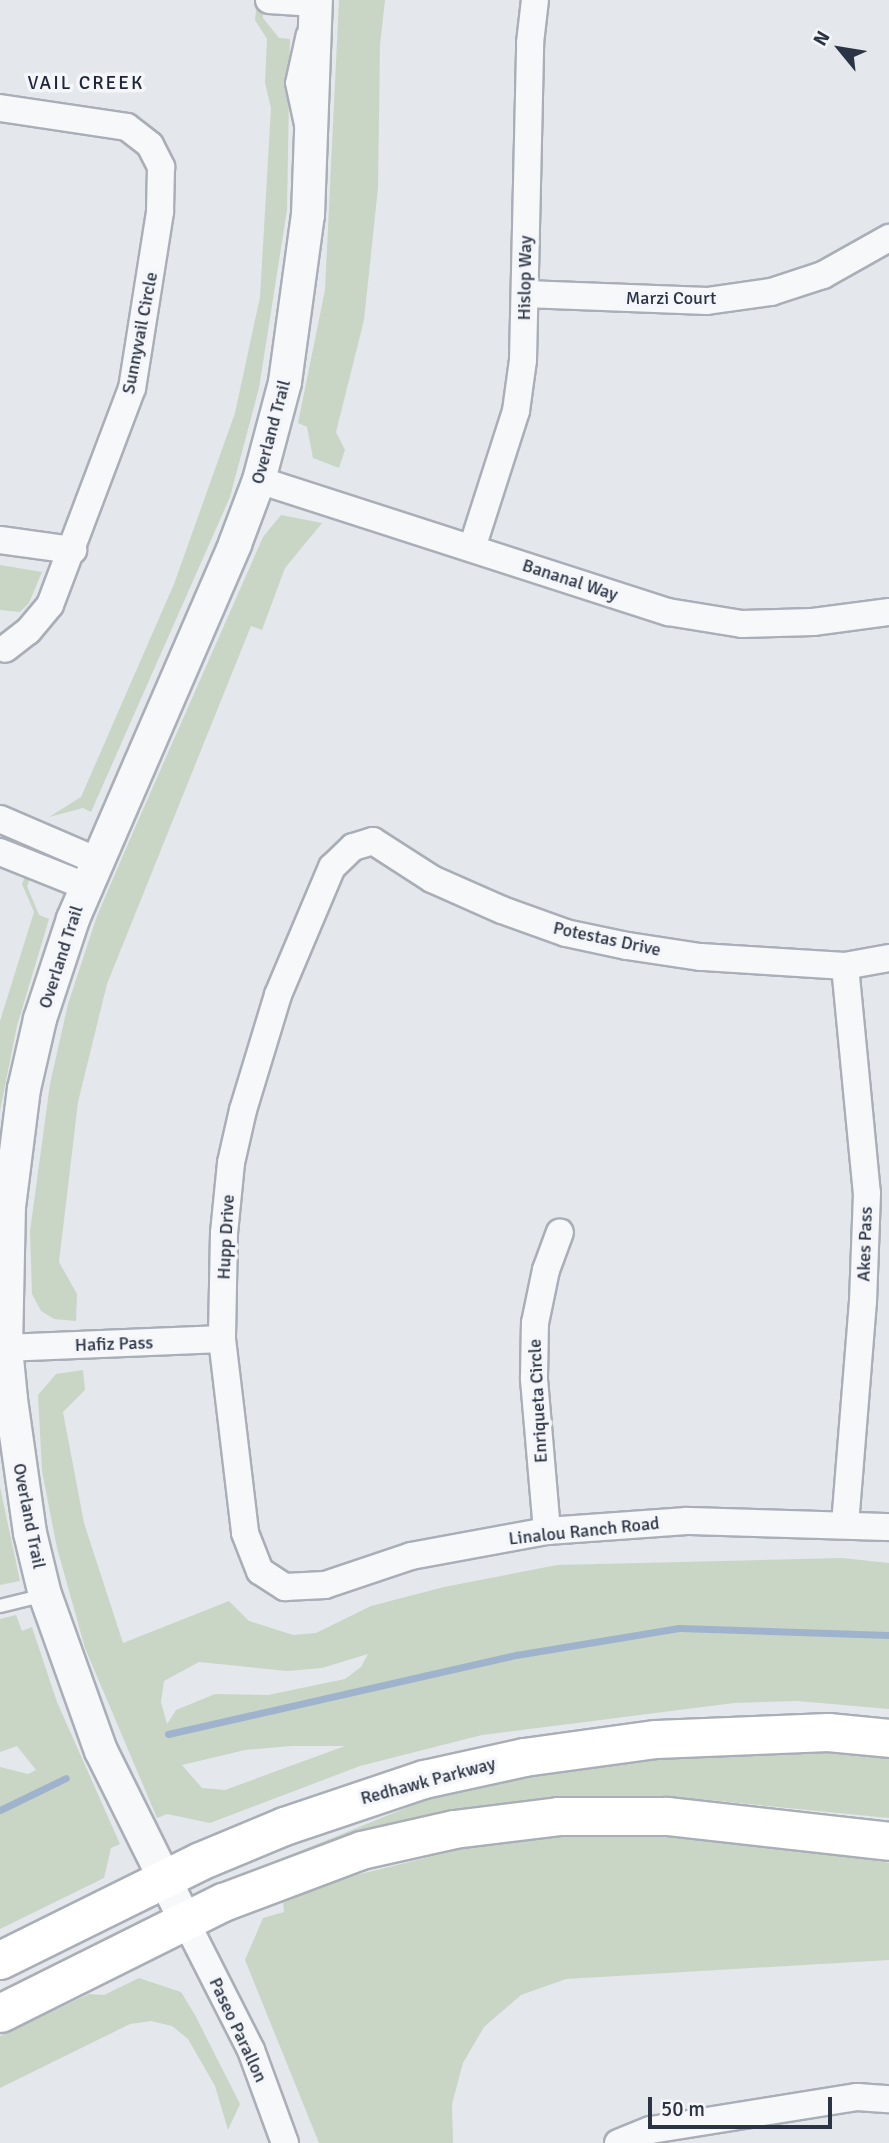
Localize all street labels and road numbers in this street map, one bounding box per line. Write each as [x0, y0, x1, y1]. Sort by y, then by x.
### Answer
street label: Hislop Way [513, 235, 537, 321]
street label: Sunnyvail Circle [118, 270, 162, 396]
street label: Marzi Court [626, 287, 716, 309]
street label: Overland Trail [247, 378, 295, 486]
street label: Bananal Way [520, 554, 620, 606]
street label: Overland Trail [34, 903, 88, 1011]
street label: Potestas Drive [551, 917, 663, 961]
street label: Hupp Drive [213, 1194, 239, 1280]
street label: Akes Pass [853, 1206, 877, 1282]
street label: Hafiz Pass [74, 1332, 154, 1356]
street label: Enriqueta Circle [524, 1338, 552, 1464]
street label: Overland Trail [8, 1461, 50, 1571]
street label: Linalou Ranch Road [508, 1512, 660, 1550]
street label: Redhawk Parkway [358, 1753, 498, 1809]
street label: Paseo Parallon [204, 1974, 272, 2086]

